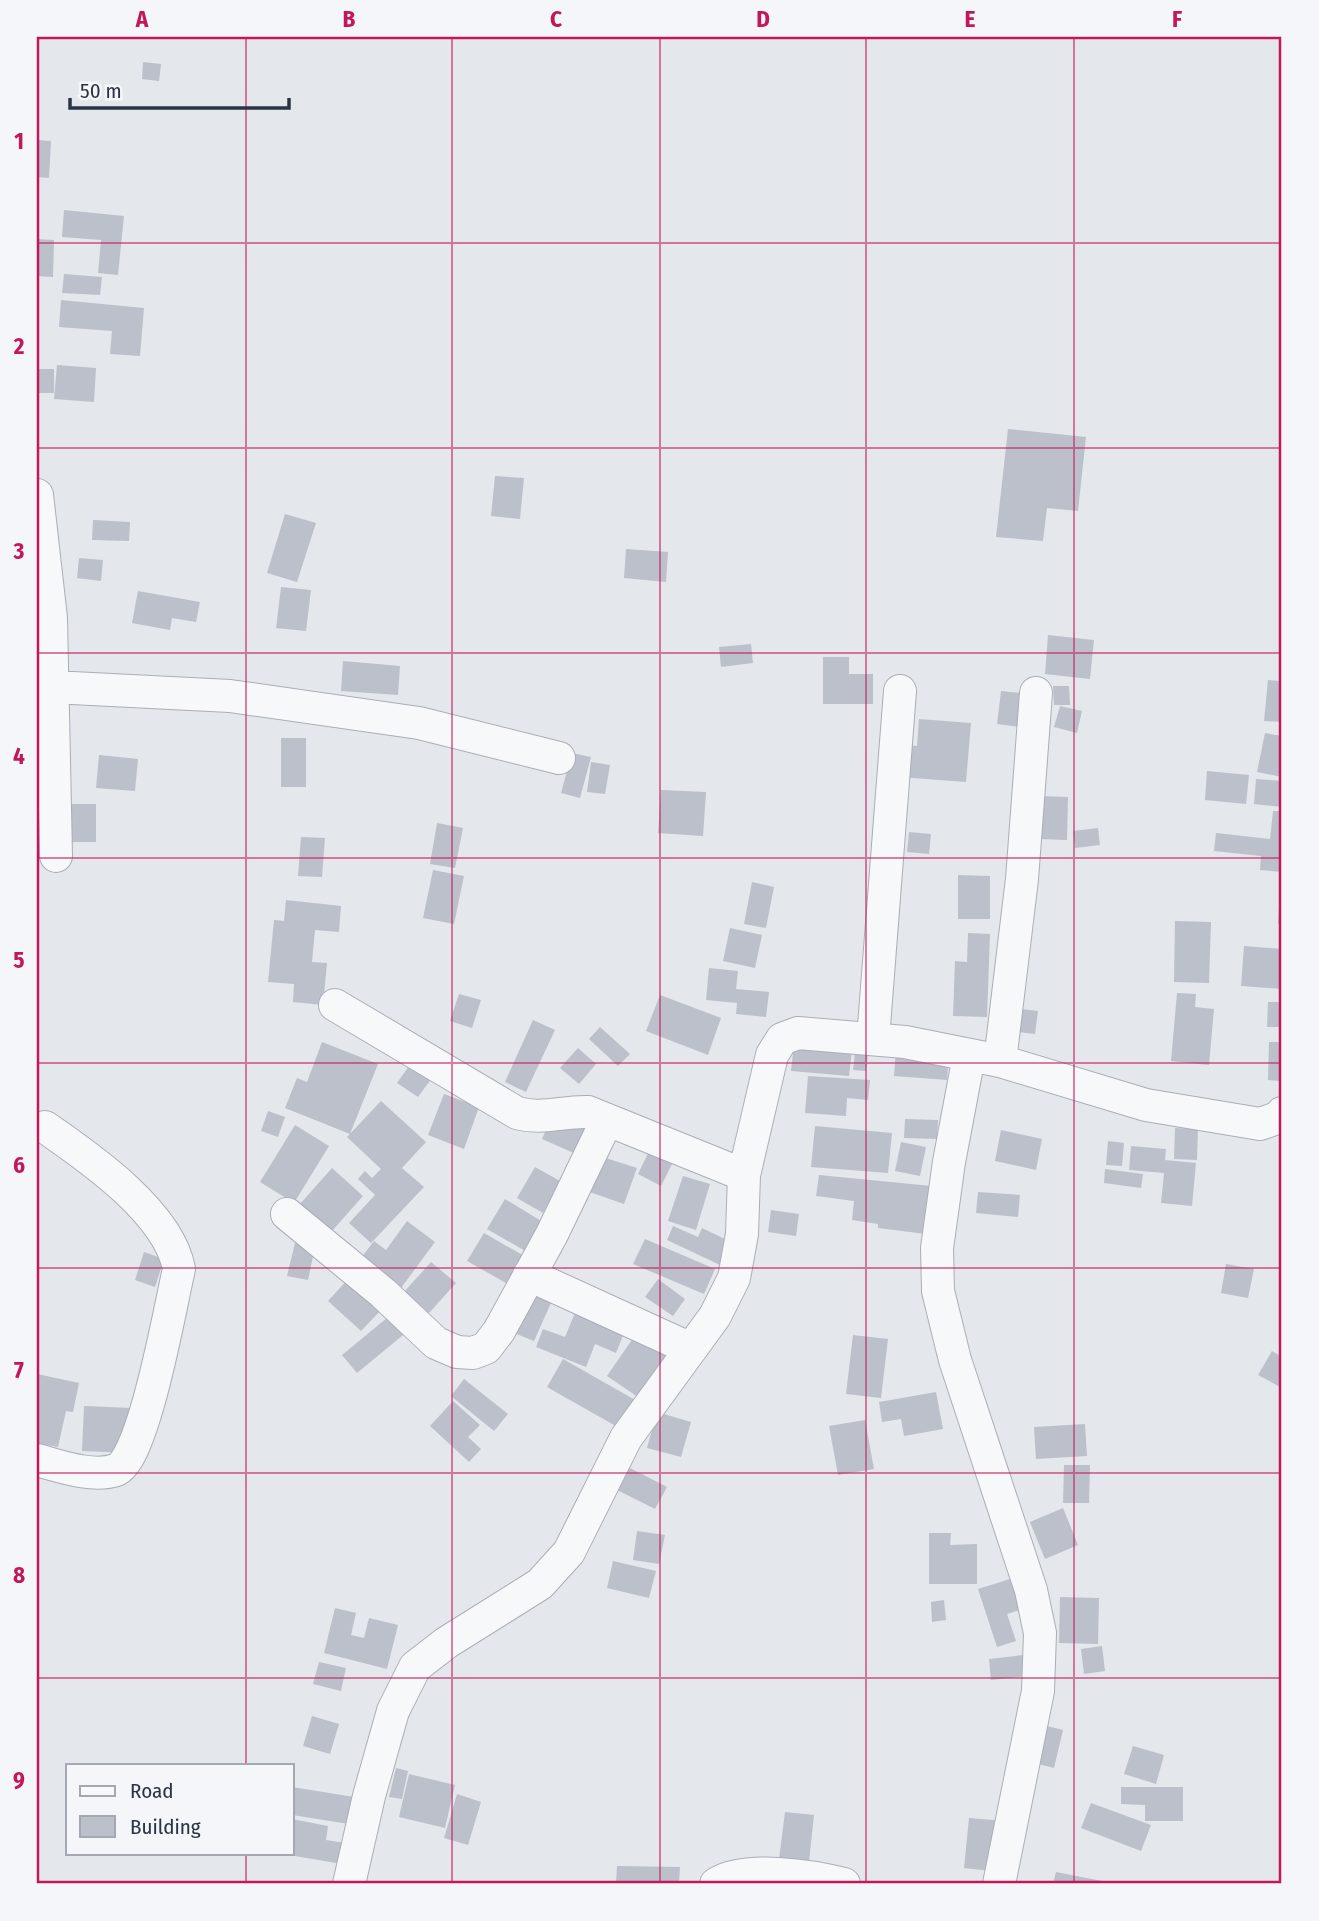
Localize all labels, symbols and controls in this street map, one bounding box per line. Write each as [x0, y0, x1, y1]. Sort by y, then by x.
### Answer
text: A [135, 5, 149, 33]
text: B [343, 5, 356, 33]
text: C [550, 5, 562, 33]
text: D [756, 5, 770, 33]
text: E [965, 5, 976, 33]
text: F [1172, 5, 1182, 33]
scale bar [70, 66, 289, 110]
text: 50 m [80, 78, 122, 104]
text: 1 [14, 127, 24, 155]
text: 2 [13, 332, 25, 360]
text: 3 [13, 537, 25, 565]
text: 4 [13, 742, 25, 770]
text: 5 [13, 946, 25, 974]
text: 6 [13, 1151, 25, 1179]
text: 7 [14, 1356, 24, 1384]
text: 8 [13, 1561, 25, 1589]
legend [66, 1764, 294, 1854]
text: 9 [13, 1766, 25, 1794]
text: Road [130, 1778, 174, 1804]
text: Building [130, 1814, 201, 1840]

